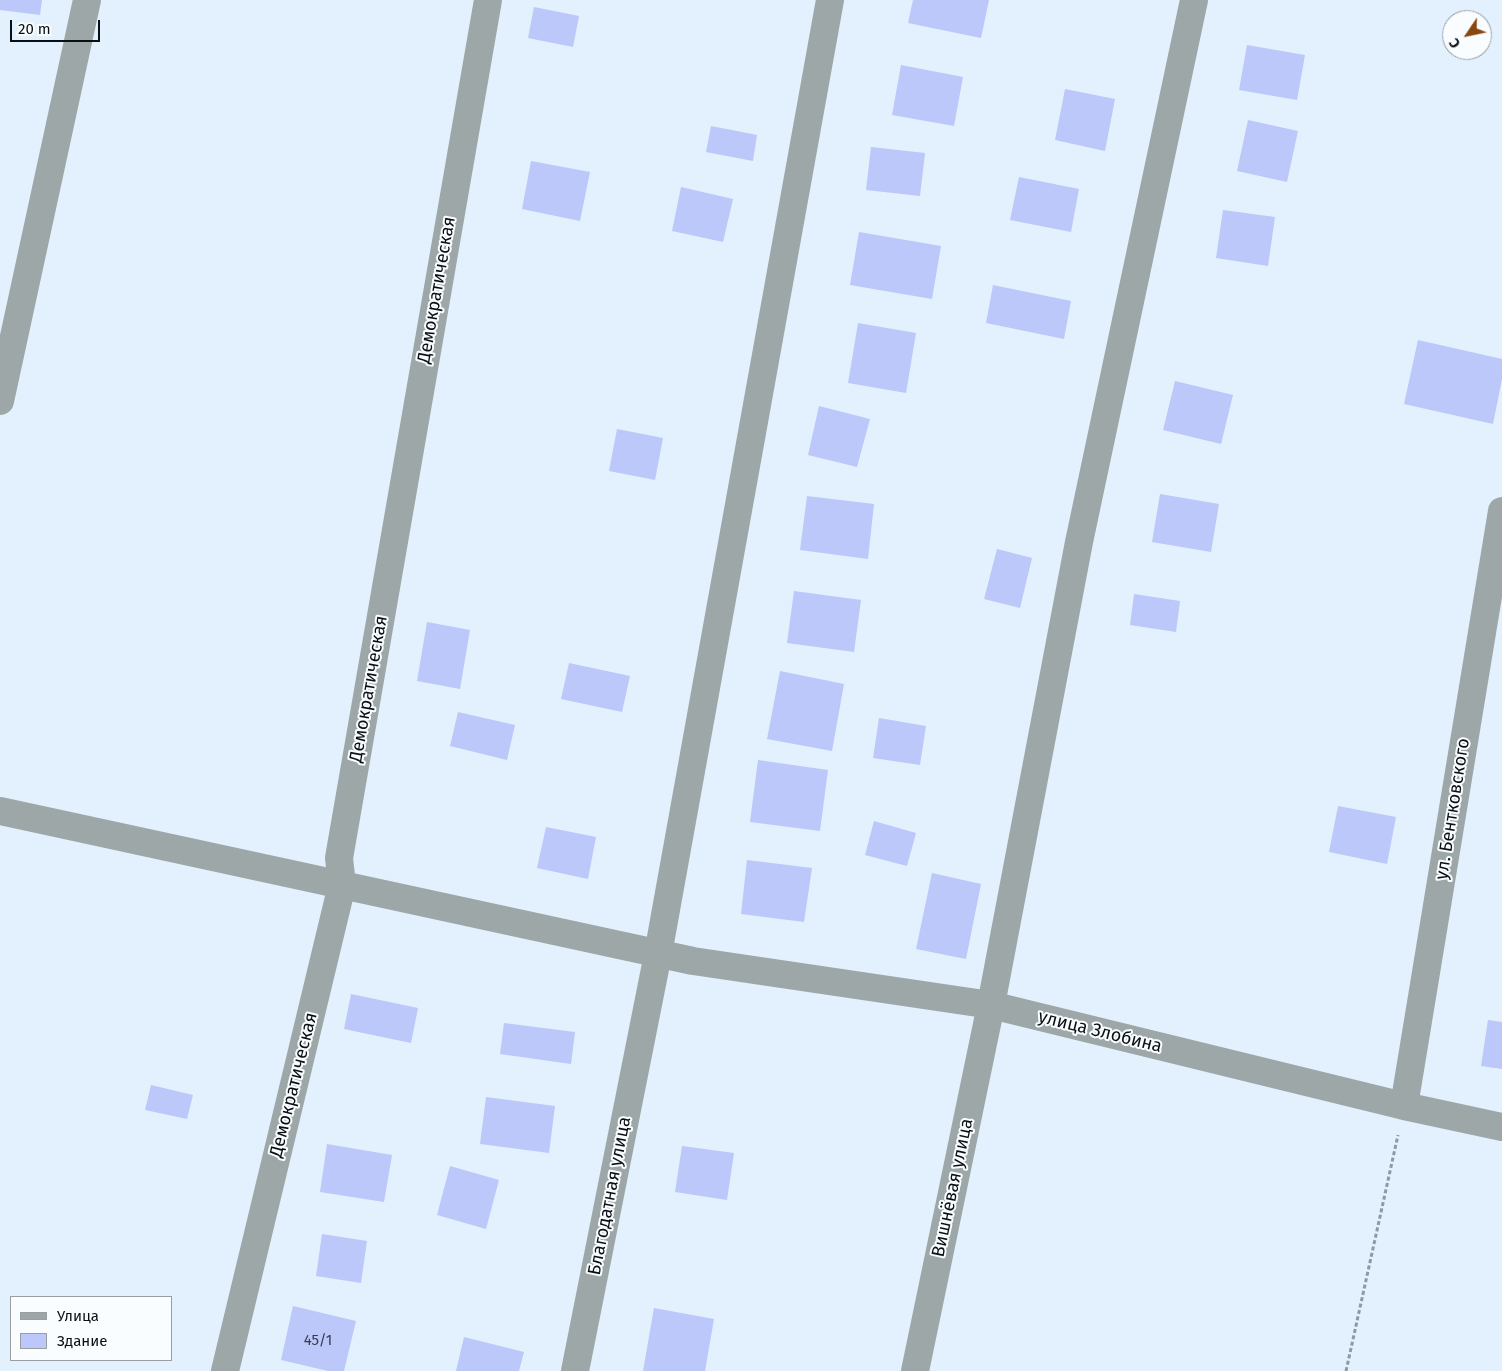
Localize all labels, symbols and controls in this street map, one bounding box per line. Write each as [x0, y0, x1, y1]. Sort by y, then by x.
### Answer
scale bar [12, 10, 102, 42]
north arrow [1442, 10, 1492, 60]
text: 20 m [18, 20, 51, 38]
text: С [1446, 35, 1464, 51]
street label: Демократическая [413, 215, 461, 365]
street label: Демократическая [345, 614, 393, 764]
street label: ул. Бентковского [1431, 737, 1475, 881]
street label: улица Злобина [1036, 1006, 1164, 1058]
street label: Демократическая [266, 1010, 322, 1160]
street label: Благодатная улица [584, 1115, 636, 1277]
street label: Вишнёвая улица [928, 1117, 978, 1259]
legend [10, 1296, 172, 1361]
text: Улица [57, 1307, 99, 1325]
text: Здание [57, 1332, 107, 1350]
house number: 45/1 [304, 1332, 332, 1350]

